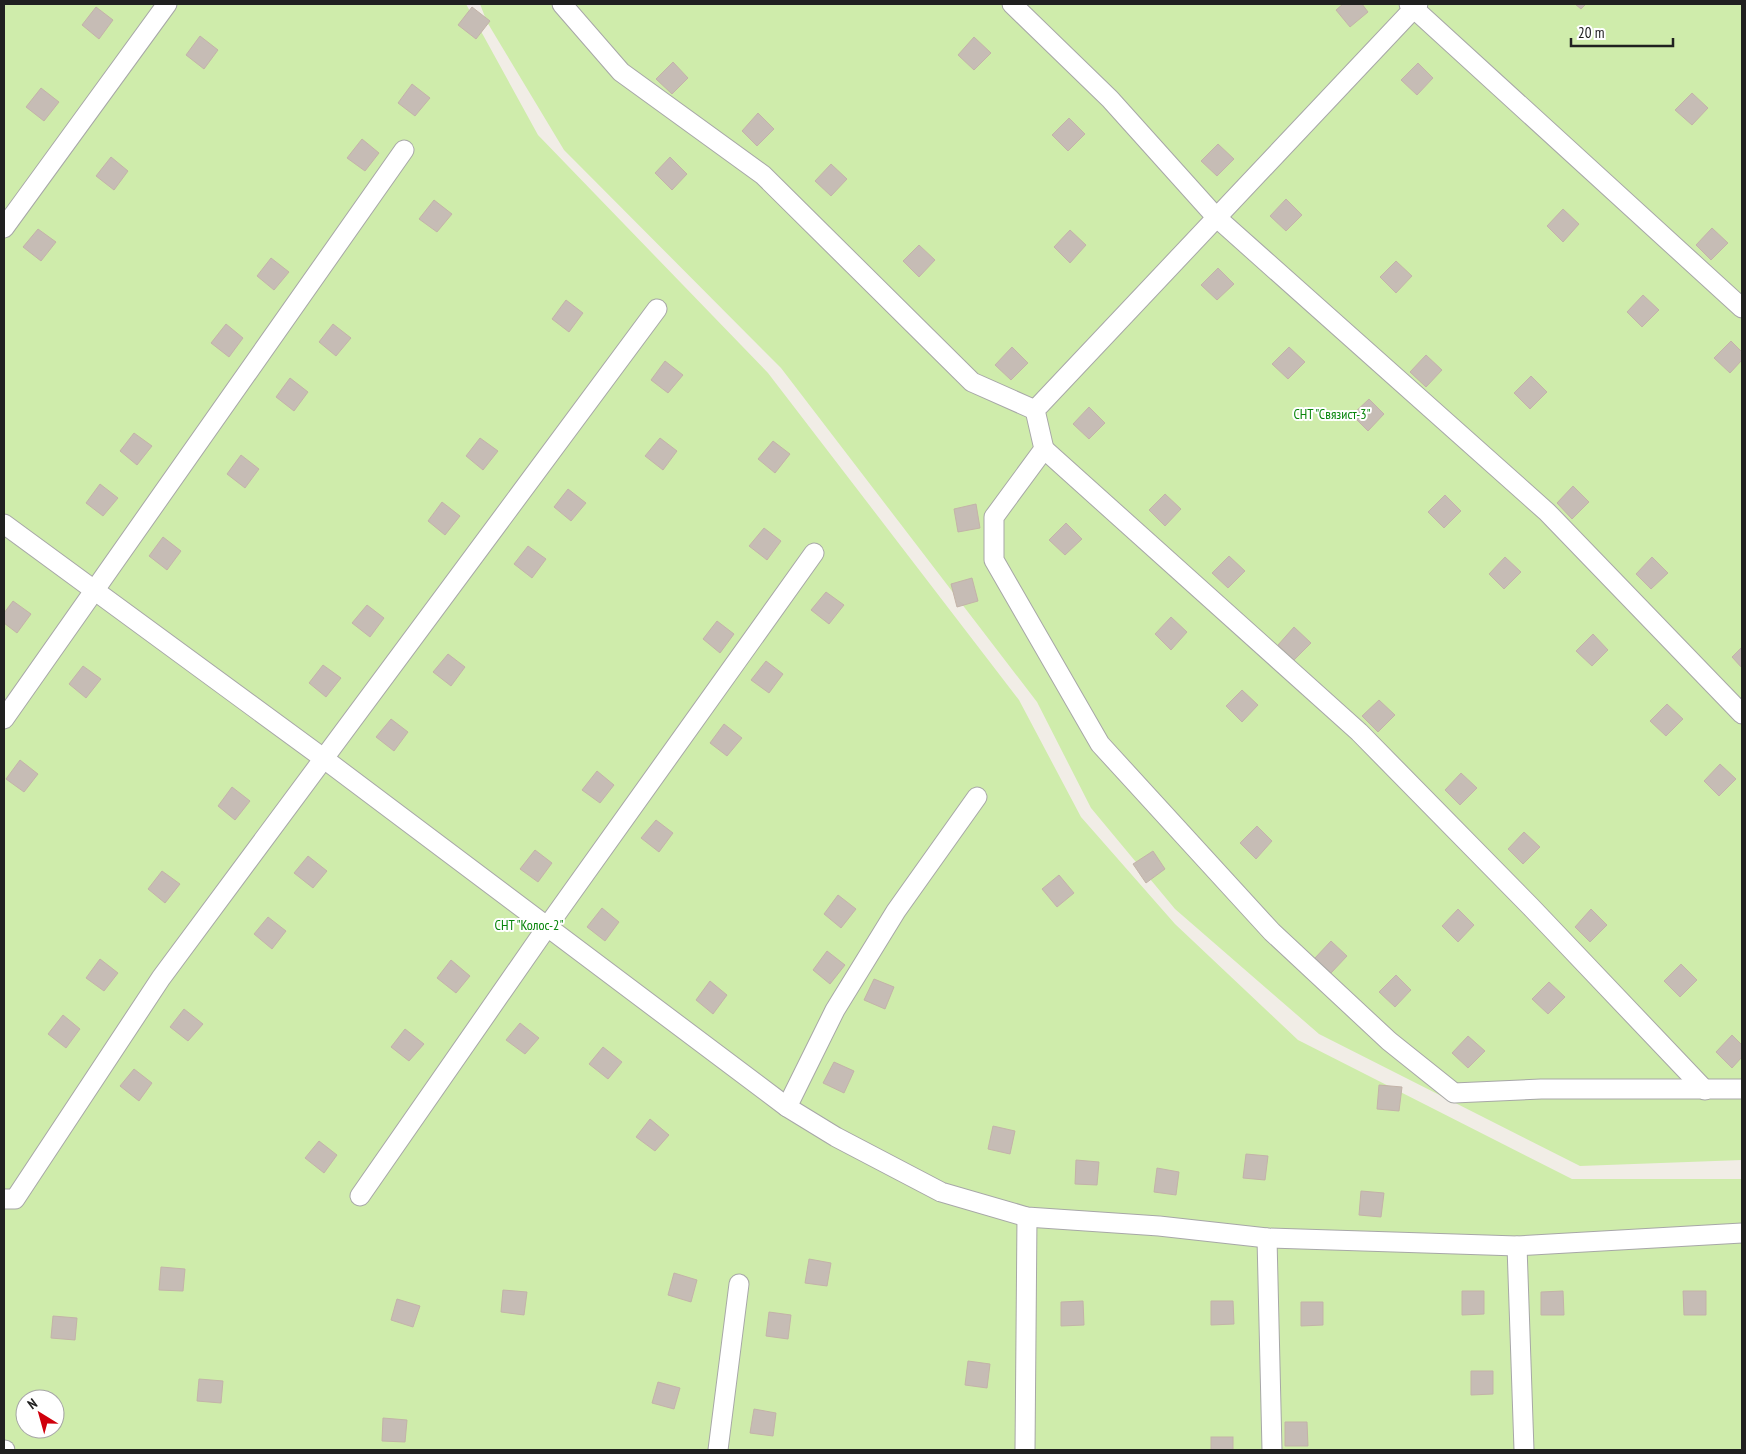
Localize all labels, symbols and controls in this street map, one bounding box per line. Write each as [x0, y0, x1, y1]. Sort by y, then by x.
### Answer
scale bar [1571, 15, 1674, 47]
text: 20 m [1578, 23, 1604, 42]
park label: СНТ "Связист-3" [1293, 405, 1371, 423]
park label: СНТ "Колос-2" [495, 916, 563, 934]
north arrow [15, 1389, 65, 1439]
text: N [24, 1394, 41, 1413]

